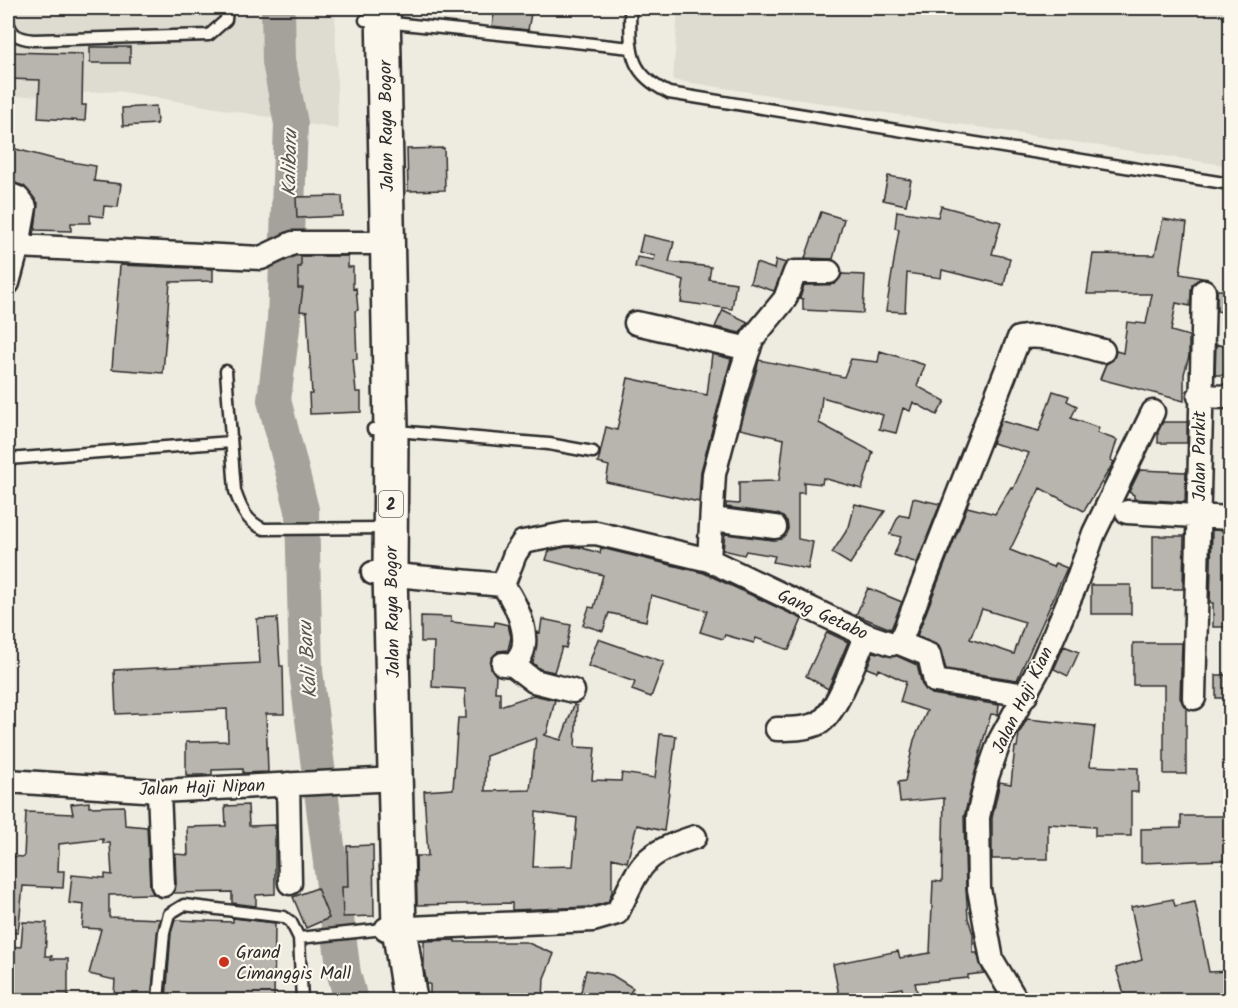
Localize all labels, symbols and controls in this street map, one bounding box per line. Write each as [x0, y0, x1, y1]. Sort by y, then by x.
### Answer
street label: Jalan Raya Bogor [372, 59, 403, 192]
water label: Kalibaru [274, 127, 308, 197]
street label: Jalan Parkit [1186, 410, 1215, 501]
road number: 2 [379, 491, 403, 517]
street label: Jalan Raya Bogor [378, 545, 409, 678]
street label: Gang Getabo [772, 582, 872, 649]
water label: Kali Baru [290, 618, 328, 700]
street label: Jalan Haji Kian [985, 642, 1062, 759]
street label: Jalan Haji Nipan [138, 772, 266, 805]
place label: Grand Cimanggis Mall [236, 939, 352, 989]
marker: Grand Cimanggis Mall [217, 955, 231, 969]

